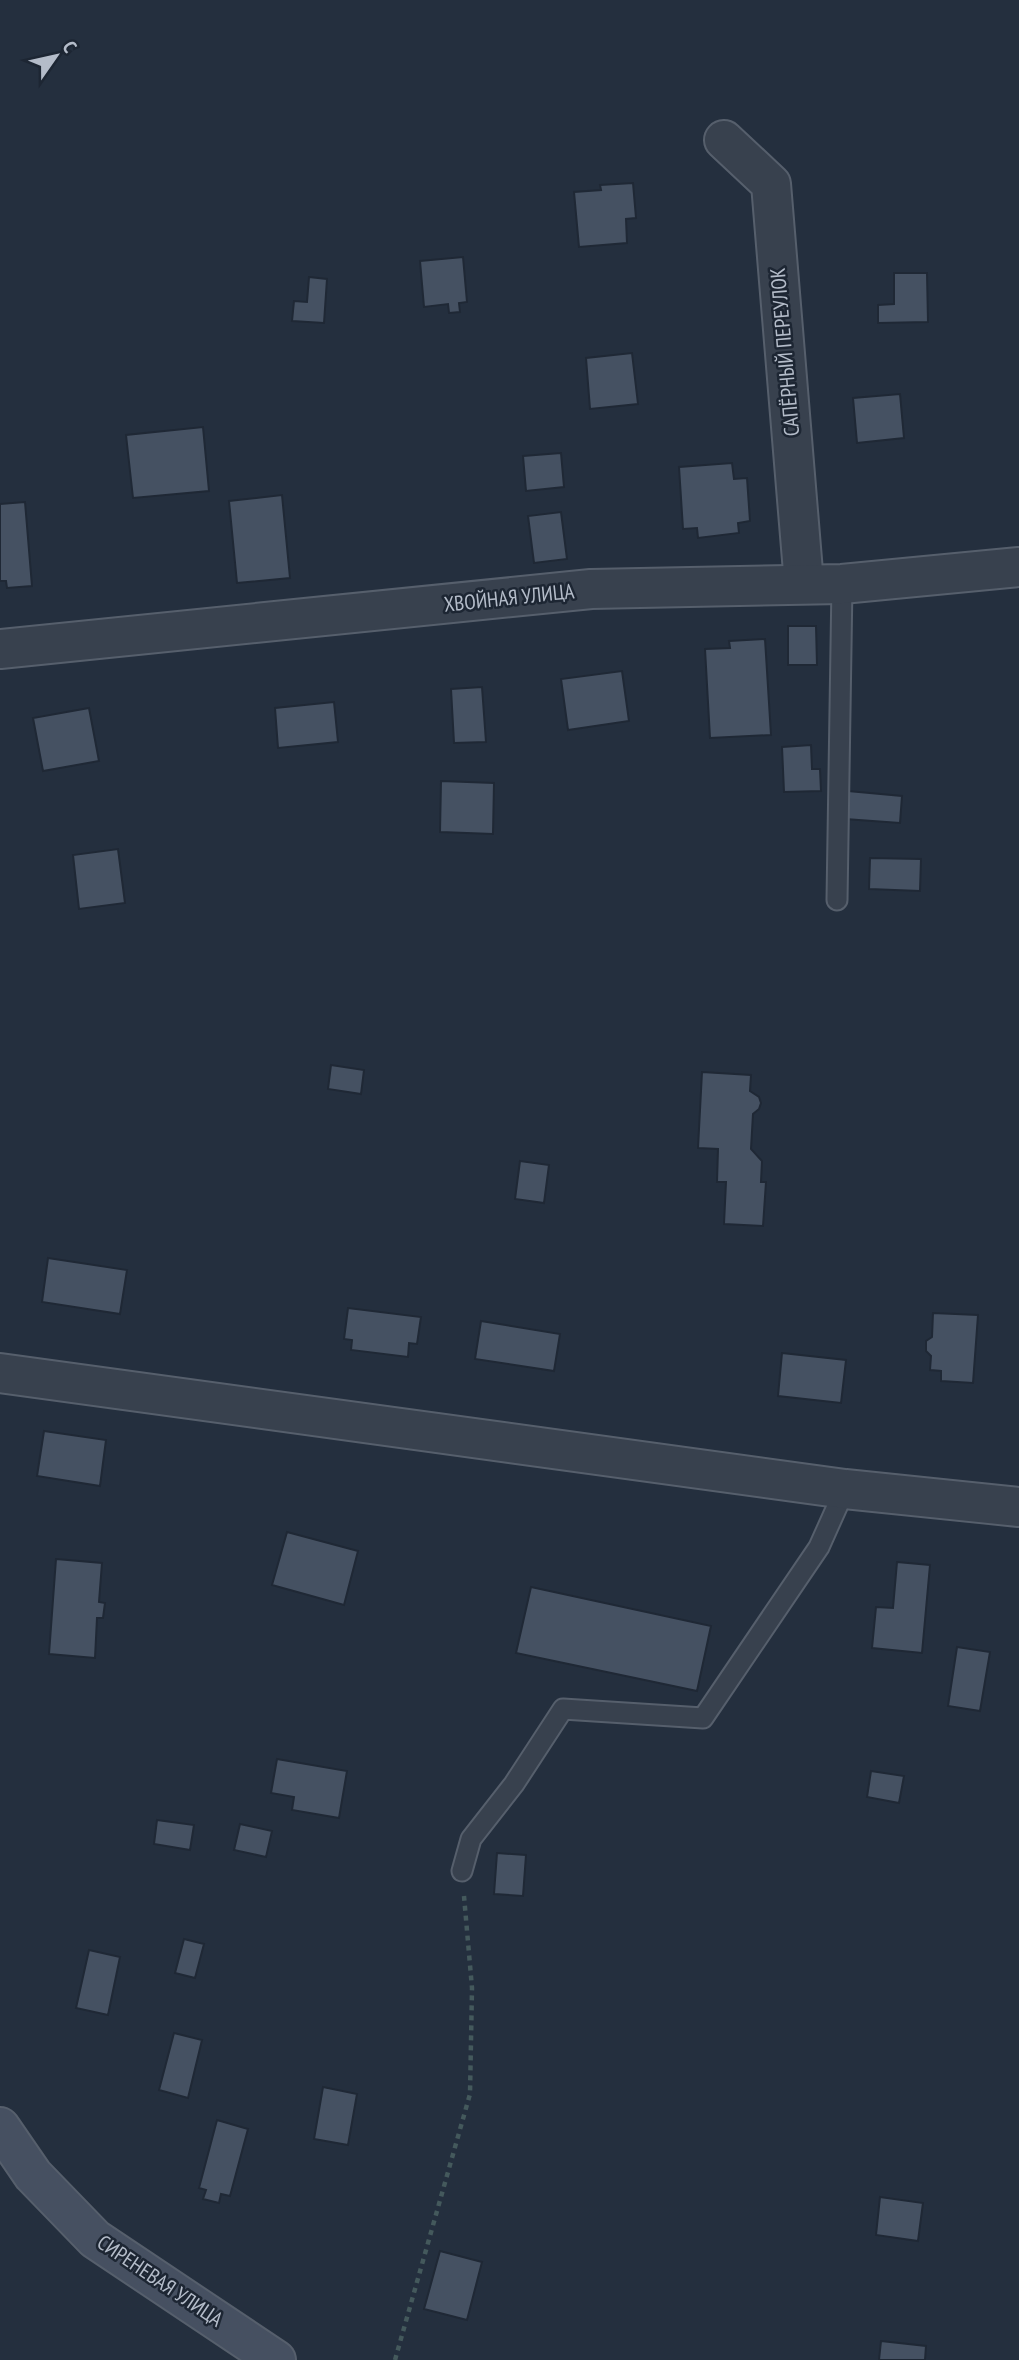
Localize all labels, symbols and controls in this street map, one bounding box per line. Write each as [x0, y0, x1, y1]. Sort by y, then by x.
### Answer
north arrow [21, 21, 91, 91]
text: С [58, 36, 83, 57]
street label: САПЁРНЫЙ ПЕРЕУЛОК [764, 267, 805, 437]
street label: ХВОЙНАЯ УЛИЦА [442, 577, 576, 618]
street label: СИРЕНЕВАЯ УЛИЦА [92, 2229, 228, 2333]

